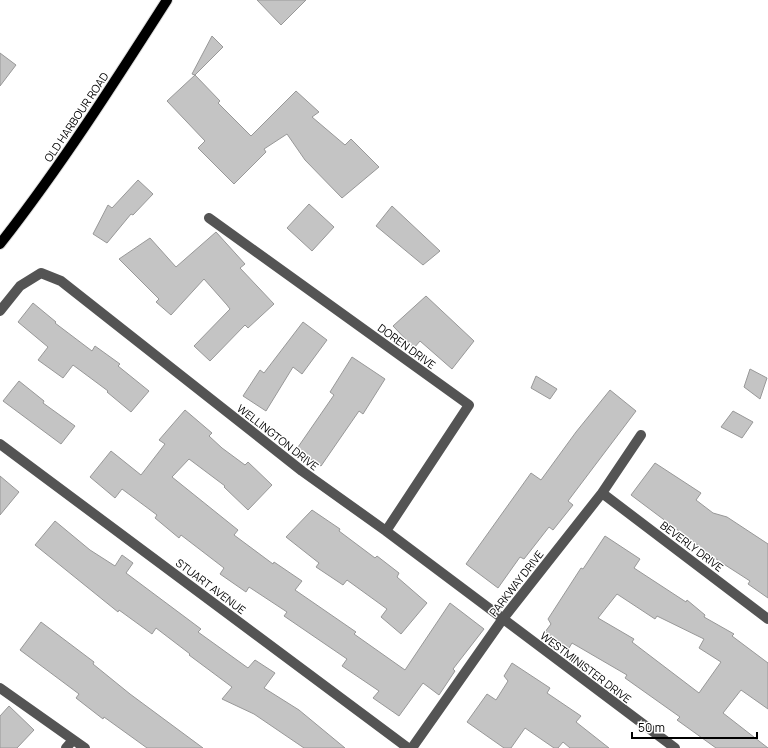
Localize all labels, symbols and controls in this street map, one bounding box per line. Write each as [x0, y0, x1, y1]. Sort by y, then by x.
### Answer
street label: OLD HARBOUR ROAD [40, 69, 112, 165]
street label: DOREN DRIVE [375, 320, 439, 372]
street label: WELLINGTON DRIVE [234, 400, 322, 474]
street label: BEVERLY DRIVE [658, 517, 726, 575]
street label: PARKWAY DRIVE [485, 547, 547, 619]
street label: STUART AVENUE [173, 555, 249, 617]
street label: WESTMINISTER DRIVE [538, 628, 634, 706]
scale bar [632, 714, 757, 740]
text: 50 m [638, 719, 665, 736]

